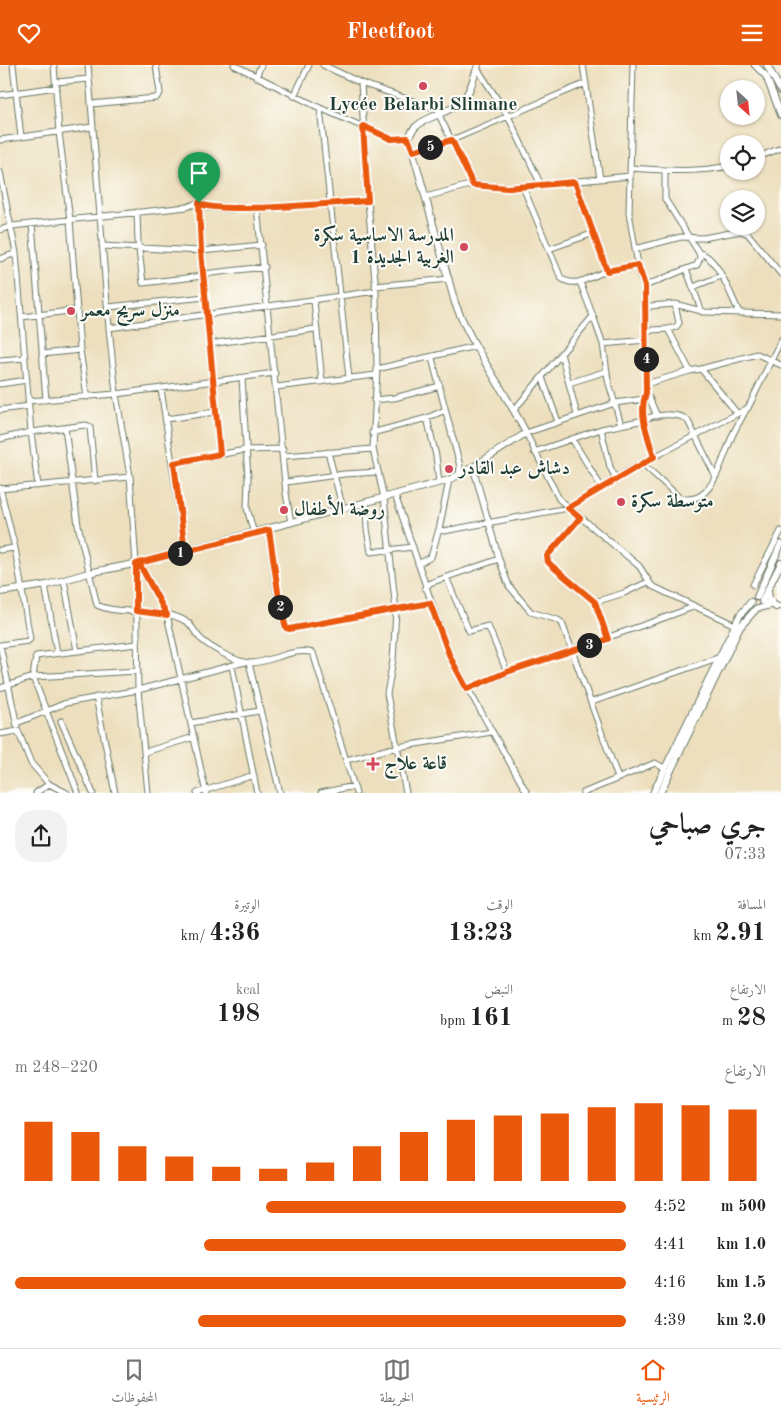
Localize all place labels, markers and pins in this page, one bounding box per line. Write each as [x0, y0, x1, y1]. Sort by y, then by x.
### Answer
marker: Lycée Belarbi Slimane [417, 80, 429, 92]
place label: Lycée Belarbi Slimane [329, 96, 517, 115]
pin: 5 [418, 135, 442, 159]
pin [178, 152, 220, 203]
place label: المدرسة الاساسية سكرة الغربية الجديدة 1 [314, 225, 454, 269]
marker: المدرسة الاساسية سكرة الغربية الجديدة 1 [458, 241, 470, 253]
place label: منزل سريح معمر [79, 300, 180, 326]
marker: منزل سريح معمر [65, 305, 77, 317]
pin: 4 [634, 347, 658, 371]
place label: دشاش عبد القادر [457, 459, 570, 479]
marker: دشاش عبد القادر [443, 463, 455, 475]
place label: متوسطة سكرة [631, 491, 714, 513]
place label: روضة الأطفال [294, 494, 385, 520]
marker: متوسطة سكرة [615, 496, 627, 508]
marker: روضة الأطفال [278, 504, 290, 516]
pin: 1 [168, 541, 192, 565]
pin: 2 [268, 595, 292, 619]
pin: 3 [576, 633, 602, 657]
place label: قاعة علاج [384, 754, 447, 780]
marker: قاعة علاج [366, 757, 380, 771]

